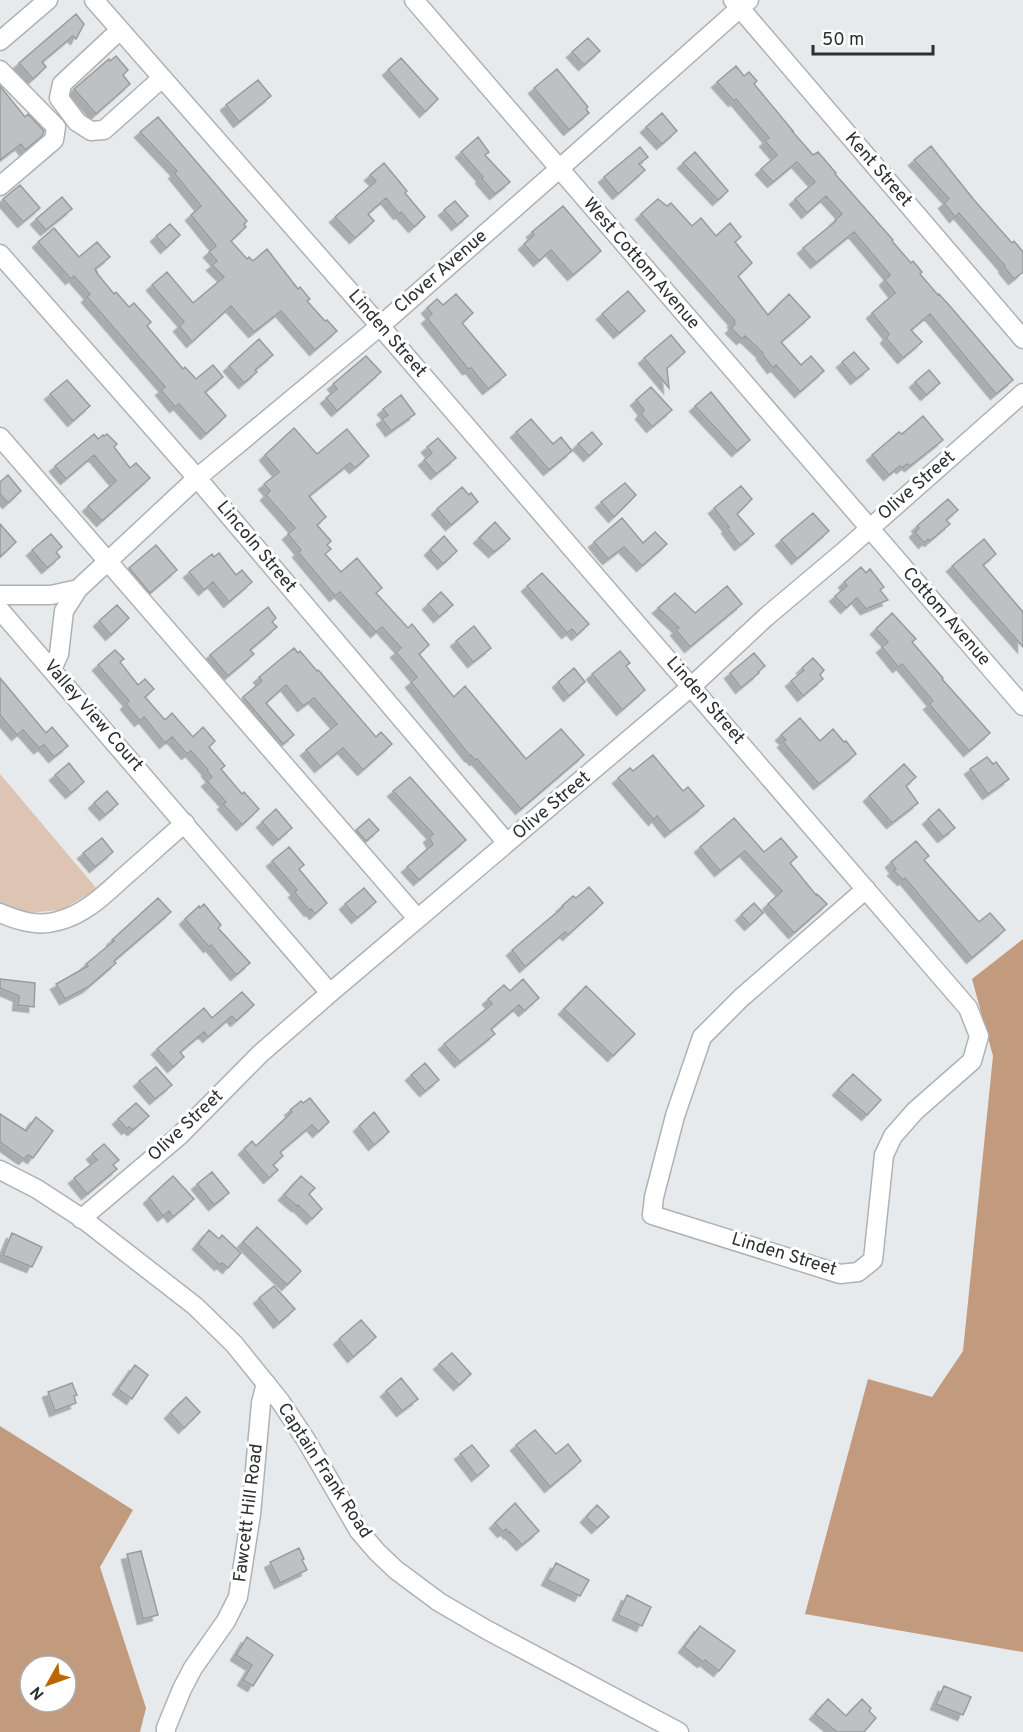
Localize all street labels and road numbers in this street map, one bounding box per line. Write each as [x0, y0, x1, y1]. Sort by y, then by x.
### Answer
street label: Kent Street [839, 128, 917, 212]
street label: West Cottom Avenue [577, 193, 705, 335]
street label: Clover Avenue [390, 225, 492, 319]
street label: Linden Street [343, 285, 431, 383]
street label: Olive Street [874, 446, 960, 526]
street label: Lincoln Street [211, 496, 301, 598]
street label: Cottom Avenue [897, 563, 995, 671]
street label: Linden Street [661, 652, 749, 750]
street label: Valley View Court [38, 655, 148, 777]
street label: Olive Street [508, 767, 596, 845]
street label: Olive Street [143, 1085, 229, 1167]
street label: Linden Street [729, 1228, 839, 1282]
street label: Captain Frank Road [272, 1399, 376, 1543]
street label: Fawcett Hill Road [229, 1442, 269, 1584]

